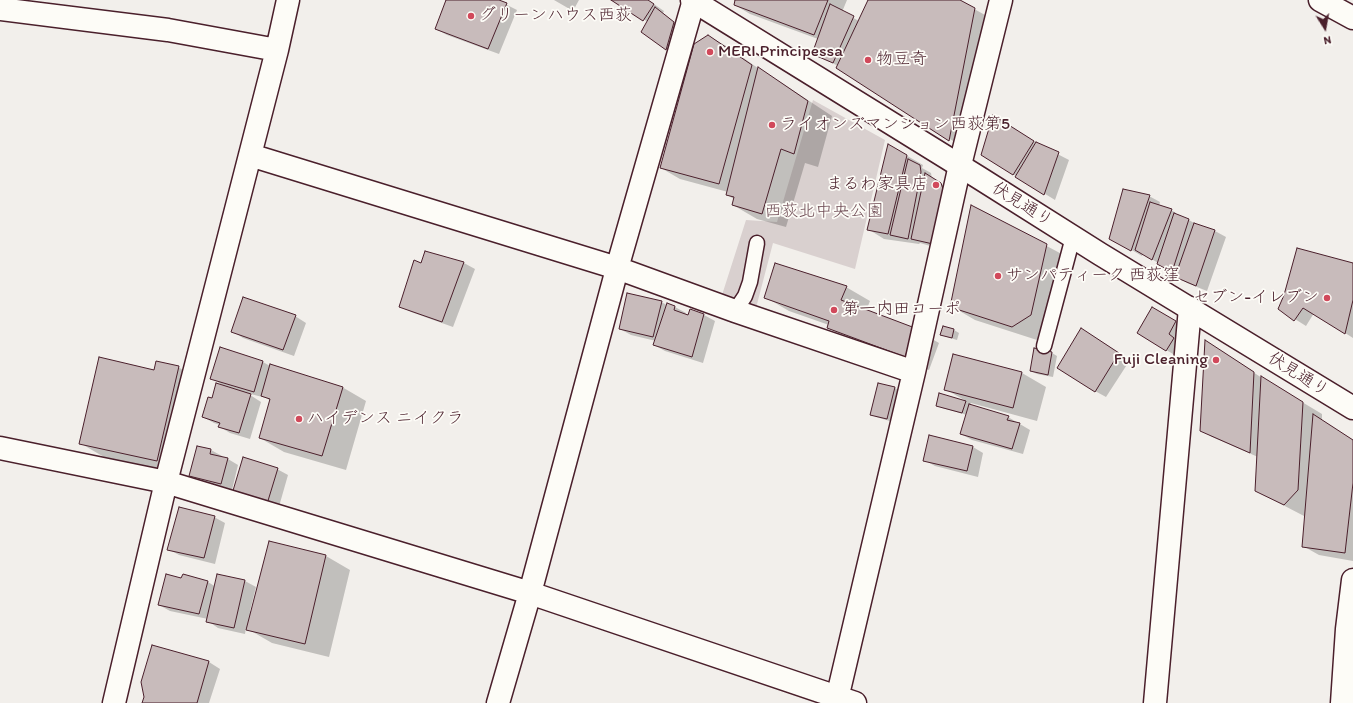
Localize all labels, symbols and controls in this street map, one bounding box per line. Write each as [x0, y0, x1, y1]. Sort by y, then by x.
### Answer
place label: グリーンハウス西荻 [479, 6, 632, 26]
north arrow [1305, 8, 1345, 48]
marker: グリーンハウス西荻 [466, 11, 476, 21]
text: N [1322, 33, 1332, 47]
place label: MERI Principessa [718, 42, 843, 62]
marker: MERI Principessa [705, 47, 715, 57]
place label: 物豆奇 [876, 50, 927, 70]
marker: 物豆奇 [863, 55, 873, 65]
place label: ライオンズマンション西荻第5 [780, 115, 1010, 135]
marker: ライオンズマンション西荻第5 [767, 120, 777, 130]
place label: まるわ家具店 [826, 175, 928, 195]
street label: 伏見通り [988, 178, 1056, 232]
marker: まるわ家具店 [931, 180, 941, 190]
park label: 西荻北中央公園 [765, 202, 883, 222]
place label: サンパティーク 西荻窪 [1006, 266, 1180, 286]
marker: サンパティーク 西荻窪 [993, 271, 1003, 281]
place label: セブン-イレブン [1193, 288, 1319, 308]
marker: セブン-イレブン [1322, 293, 1332, 303]
place label: 第一内田コーポ [842, 300, 961, 320]
marker: 第一内田コーポ [829, 305, 839, 315]
street label: 伏見通り [1264, 348, 1332, 402]
place label: Fuji Cleaning [1114, 350, 1208, 370]
marker: Fuji Cleaning [1211, 355, 1221, 365]
place label: ハイデンス ニイクラ [307, 409, 464, 429]
marker: ハイデンス ニイクラ [294, 414, 304, 424]

